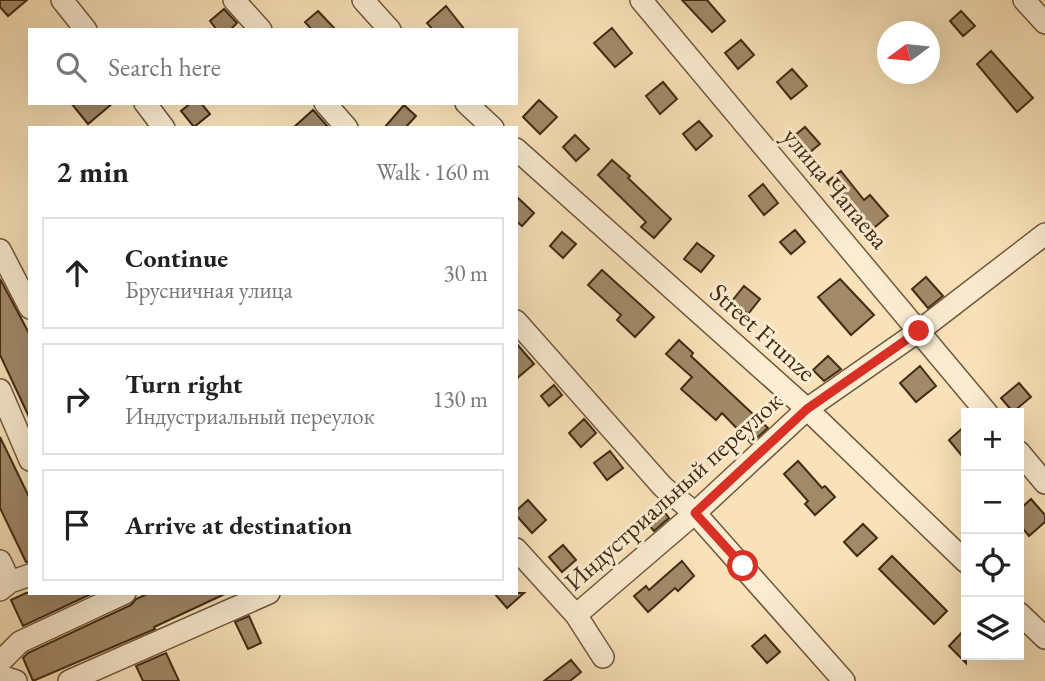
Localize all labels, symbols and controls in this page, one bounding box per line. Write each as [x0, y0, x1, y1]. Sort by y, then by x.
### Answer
north arrow [877, 21, 940, 84]
search box [28, 28, 518, 105]
icon: search [52, 48, 90, 86]
text: Search here [108, 50, 221, 84]
street label: улица Чапаева [775, 120, 897, 256]
text: 2 min [56, 152, 129, 191]
text: Walk · 160 m [376, 157, 490, 187]
text: Continue [125, 241, 228, 275]
icon: ahead [58, 254, 96, 292]
text: 30 m [443, 258, 488, 288]
text: Брусничная улица [125, 275, 293, 305]
street label: Street Frunze [703, 275, 823, 389]
route end [903, 315, 934, 346]
text: Turn right [125, 367, 243, 401]
icon: right [58, 380, 96, 418]
text: 130 m [432, 384, 488, 414]
street label: Индустриальный переулок [557, 384, 790, 598]
text: Индустриальный переулок [125, 401, 375, 431]
map controls [961, 408, 1024, 660]
button: + [961, 408, 1024, 471]
button: − [961, 471, 1024, 534]
icon: arrive [58, 506, 96, 544]
text: Arrive at destination [125, 508, 352, 542]
button: locate [961, 534, 1024, 597]
route start [727, 550, 758, 581]
button: layers [961, 597, 1024, 660]

